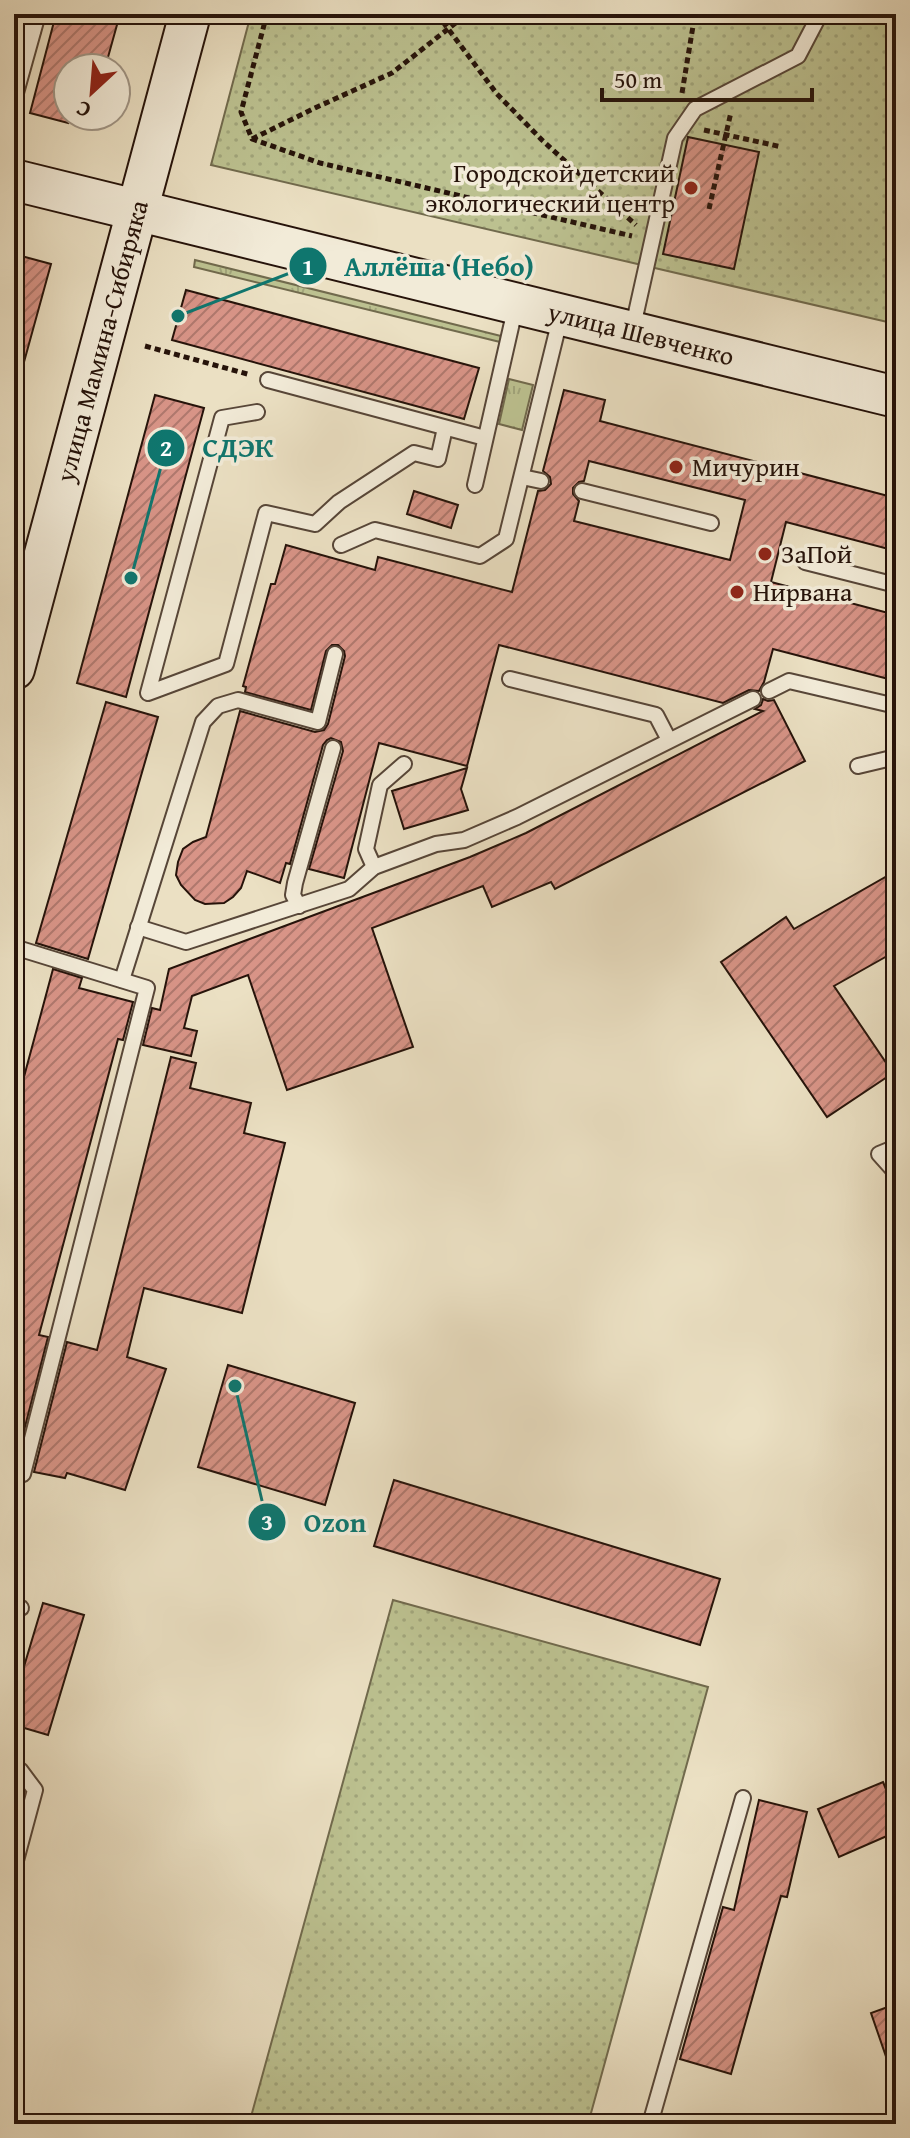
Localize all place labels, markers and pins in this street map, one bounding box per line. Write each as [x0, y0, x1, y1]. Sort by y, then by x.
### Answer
place label: Городской детский экологический центр [425, 153, 675, 222]
marker: Городской детский экологический центр [682, 179, 700, 197]
callout: Аллёша (Небо) [288, 240, 550, 292]
callout: СДЭК [146, 422, 290, 474]
place label: Мичурин [692, 447, 800, 486]
marker: Мичурин [667, 458, 685, 476]
place label: ЗаПой [781, 534, 852, 573]
marker: ЗаПой [756, 545, 774, 563]
place label: Нирвана [753, 572, 853, 611]
marker: Нирвана [728, 583, 746, 601]
callout: Ozon [247, 1496, 382, 1548]

